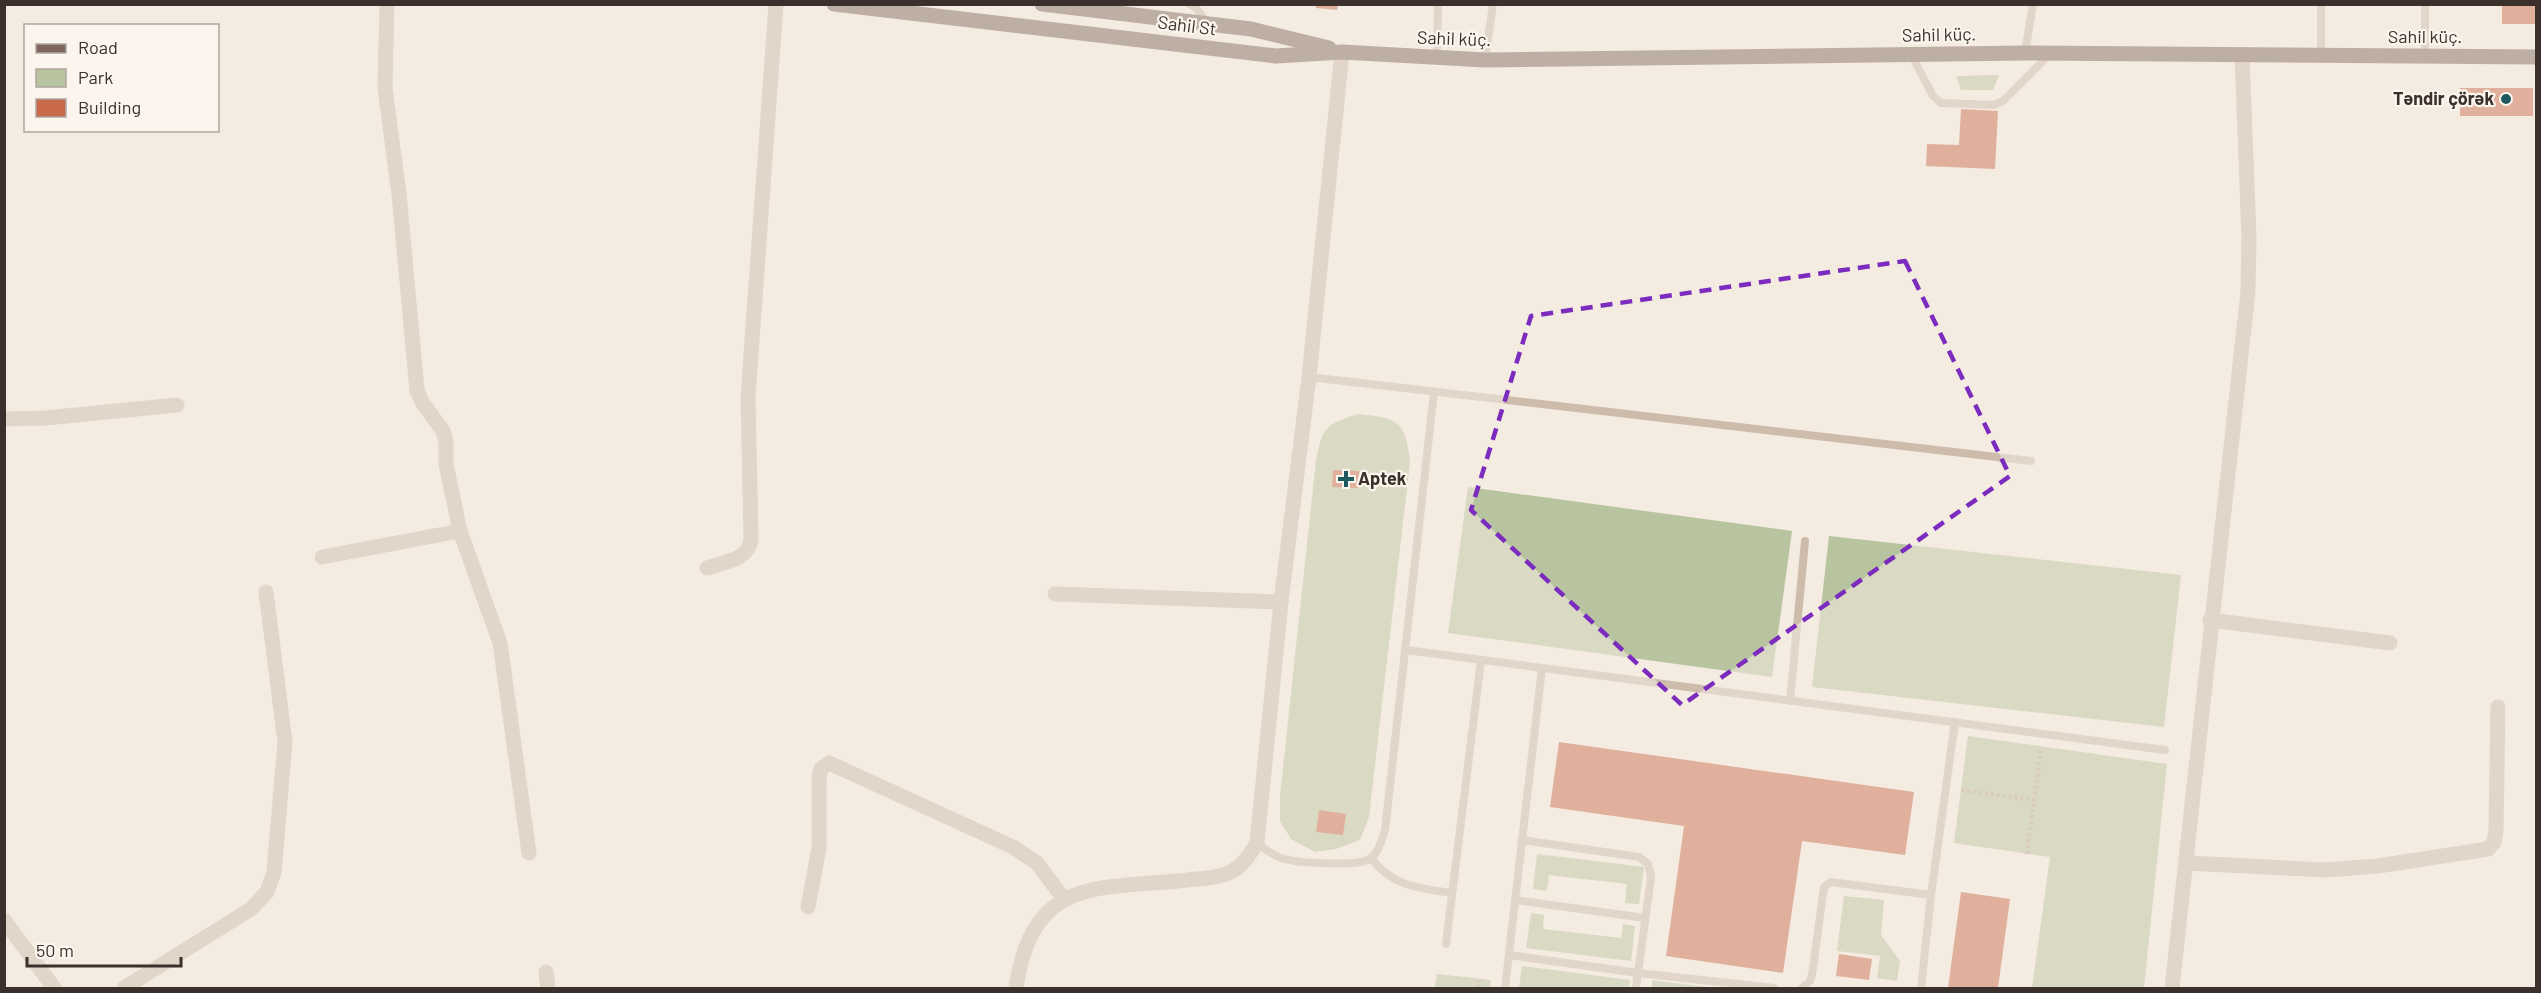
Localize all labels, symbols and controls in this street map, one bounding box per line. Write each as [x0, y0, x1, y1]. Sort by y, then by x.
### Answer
street label: Sahil St [1157, 11, 1218, 40]
street label: Sahil küç. [1902, 22, 1976, 46]
legend [24, 24, 219, 132]
street label: Sahil küç. [2388, 25, 2462, 47]
street label: Sahil küç. [1417, 26, 1492, 50]
text: Road [78, 36, 118, 58]
text: Park [78, 66, 113, 88]
place label: Təndir çörək [2393, 87, 2494, 109]
marker: Təndir çörək [2499, 92, 2513, 106]
text: Building [78, 96, 141, 118]
place label: Aptek [1358, 467, 1407, 489]
marker: Aptek [1339, 472, 1353, 486]
scale bar [27, 930, 182, 968]
text: 50 m [36, 939, 74, 961]

